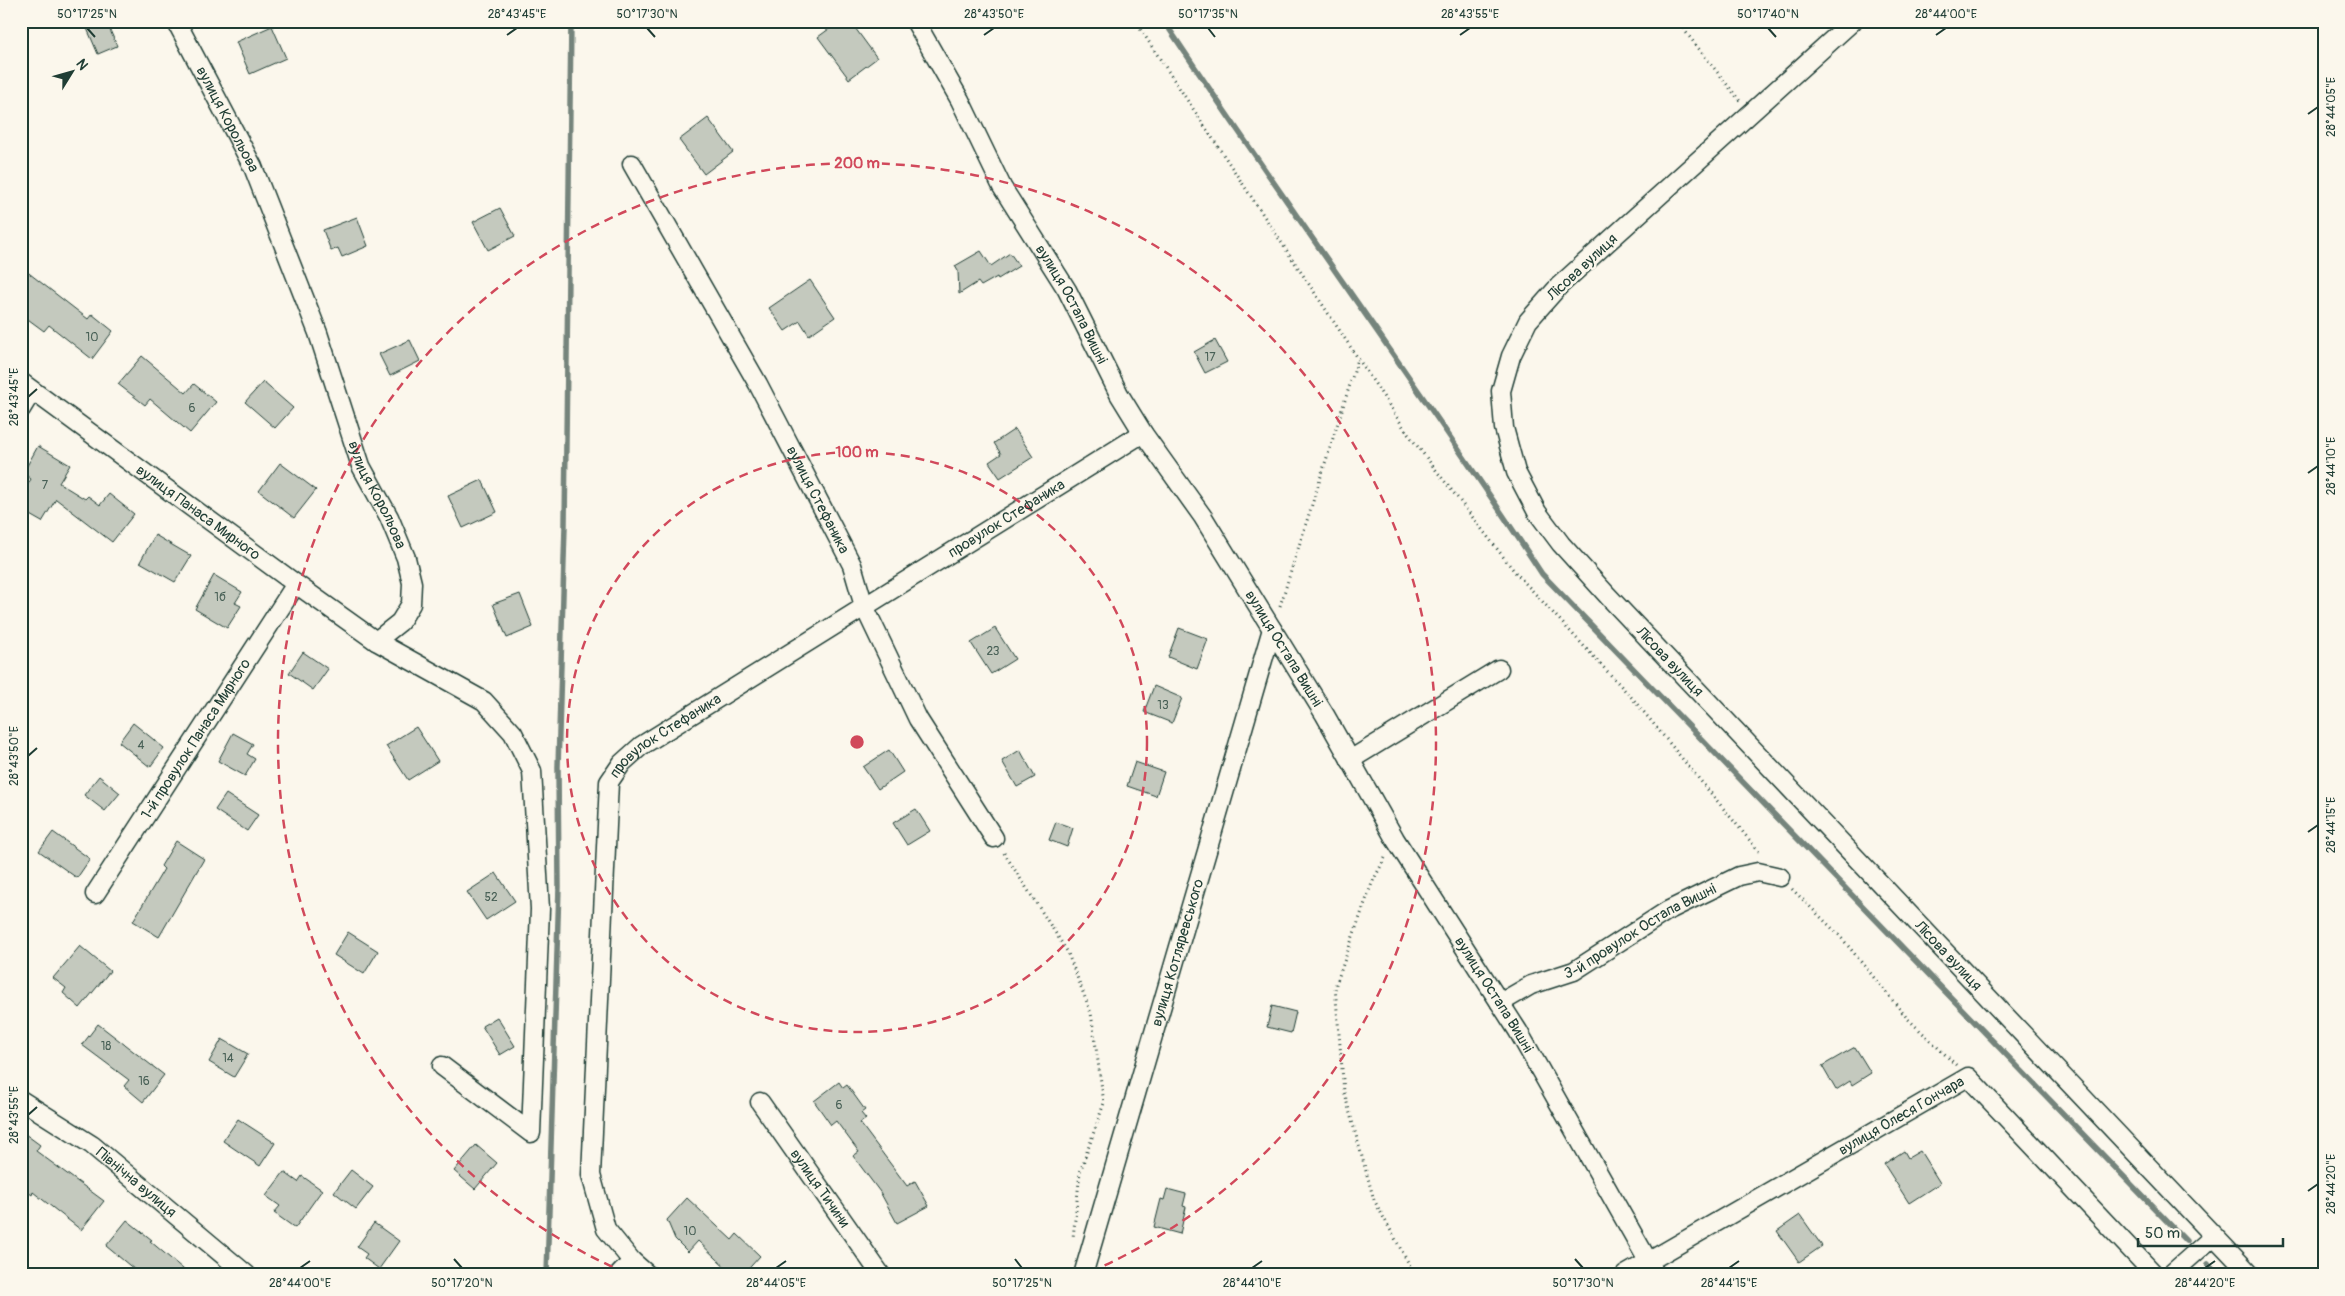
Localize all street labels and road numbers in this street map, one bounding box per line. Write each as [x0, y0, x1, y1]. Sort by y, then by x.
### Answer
street label: вулиця Корольова [192, 63, 263, 175]
street label: Лісова вулиця [1542, 230, 1622, 306]
street label: вулиця Остапа Вишні [1031, 241, 1112, 368]
street label: вулиця Корольова [344, 439, 410, 552]
street label: вулиця Стефаника [782, 443, 854, 557]
street label: вулиця Панаса Мирного [132, 461, 264, 565]
street label: провулок Стефаника [945, 475, 1069, 562]
street label: вулиця Остапа Вишні [1240, 587, 1327, 711]
street label: Лісова вулиця [1631, 622, 1707, 701]
street label: 1-й провулок Панаса Мирного [137, 655, 255, 823]
street label: провулок Стефаника [605, 689, 725, 782]
street label: вулиця Котляревського [1147, 877, 1208, 1029]
street label: 3-й провулок Остапа Вишні [1562, 879, 1720, 984]
street label: Лісова вулиця [1910, 916, 1986, 995]
street label: вулиця Остапа Вишні [1450, 933, 1537, 1056]
street label: вулиця Олеся Гончара [1835, 1072, 1968, 1160]
street label: Північна вулиця [92, 1143, 180, 1222]
street label: вулиця Тичини [786, 1145, 854, 1232]

